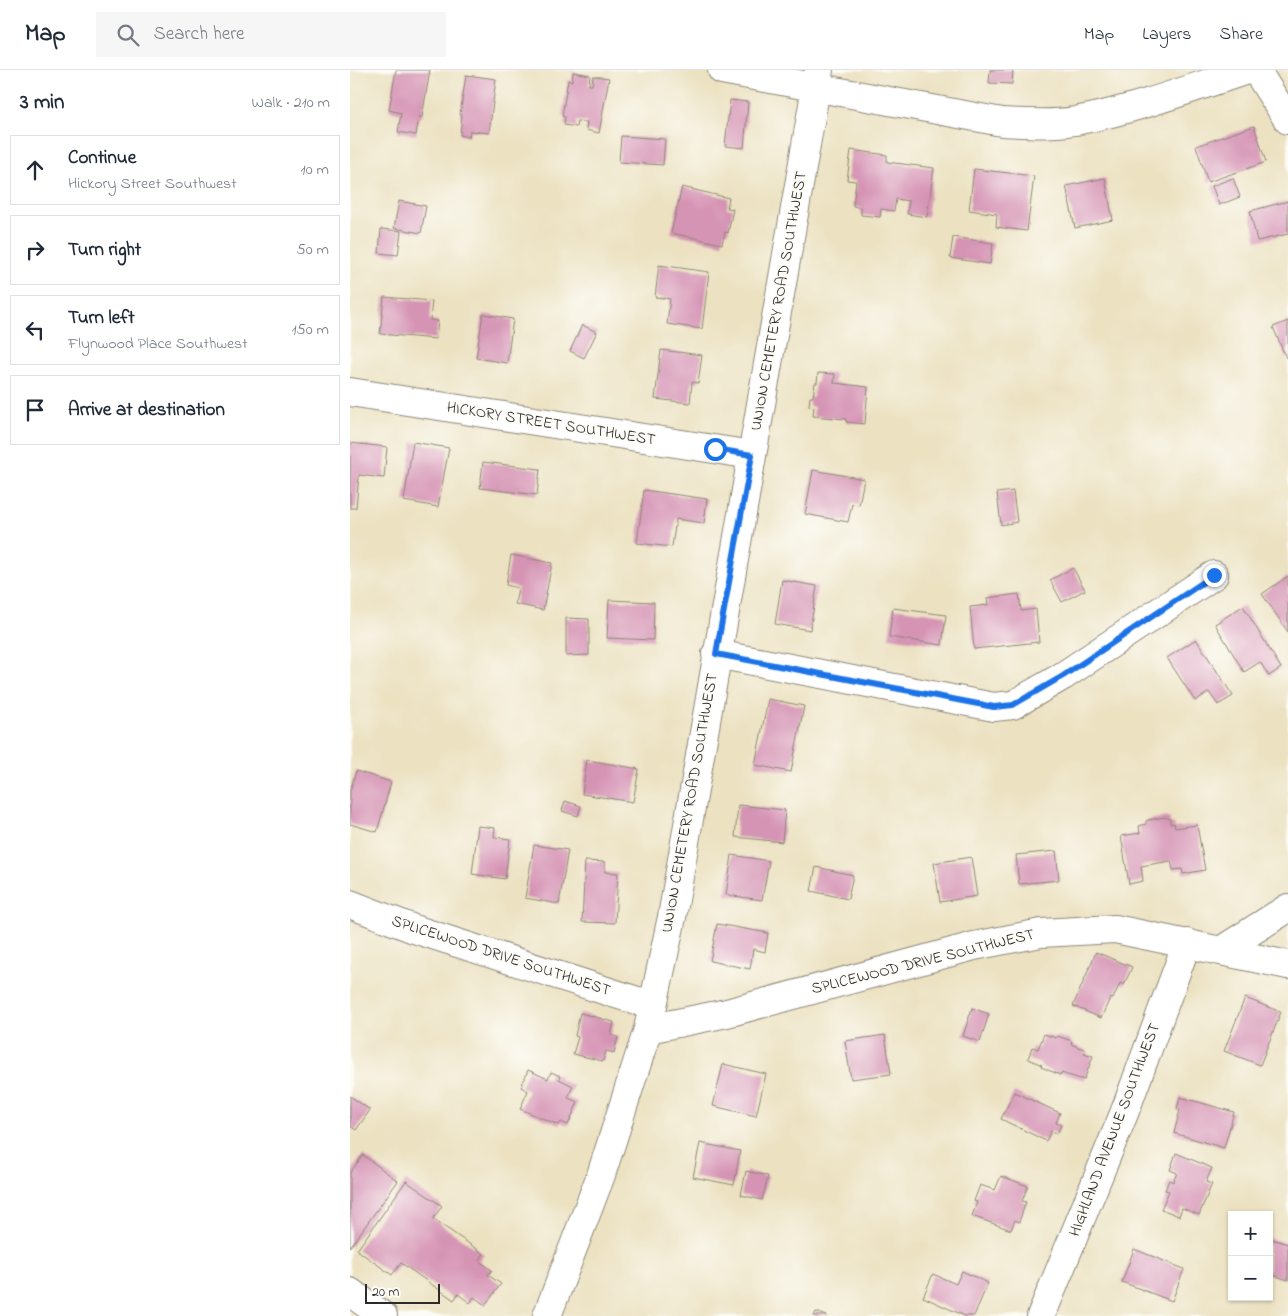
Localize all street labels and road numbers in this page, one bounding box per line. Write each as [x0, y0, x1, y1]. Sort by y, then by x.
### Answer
street label: UNION CEMETERY ROAD SOUTHWEST [744, 169, 814, 433]
street label: HICKORY STREET SOUTHWEST [445, 396, 657, 452]
street label: UNION CEMETERY ROAD SOUTHWEST [655, 671, 725, 935]
street label: SPLICEWOOD DRIVE SOUTHWEST [388, 909, 614, 1003]
street label: SPLICEWOOD DRIVE SOUTHWEST [809, 923, 1037, 1001]
street label: HIGHLAND AVENUE SOUTHWEST [1063, 1020, 1167, 1240]

